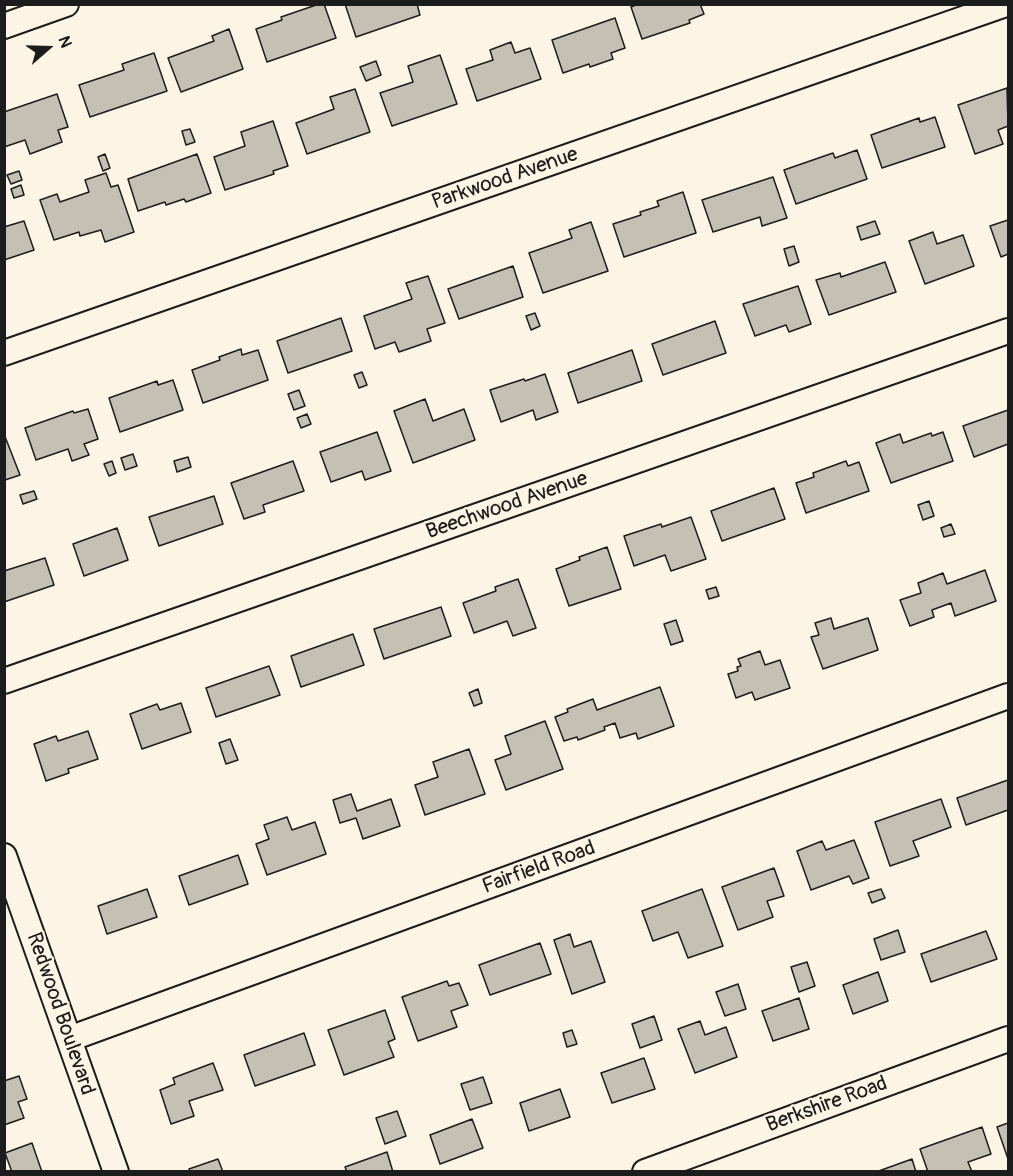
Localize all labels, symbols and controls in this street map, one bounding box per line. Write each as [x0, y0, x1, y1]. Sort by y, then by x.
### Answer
north arrow [18, 18, 78, 78]
text: N [54, 33, 76, 50]
street label: Parkwood Avenue [429, 142, 581, 216]
street label: Beechwood Avenue [423, 467, 591, 545]
street label: Fairfield Road [479, 836, 599, 900]
street label: Redwood Boulevard [20, 930, 100, 1098]
street label: Berkshire Road [763, 1071, 891, 1139]

